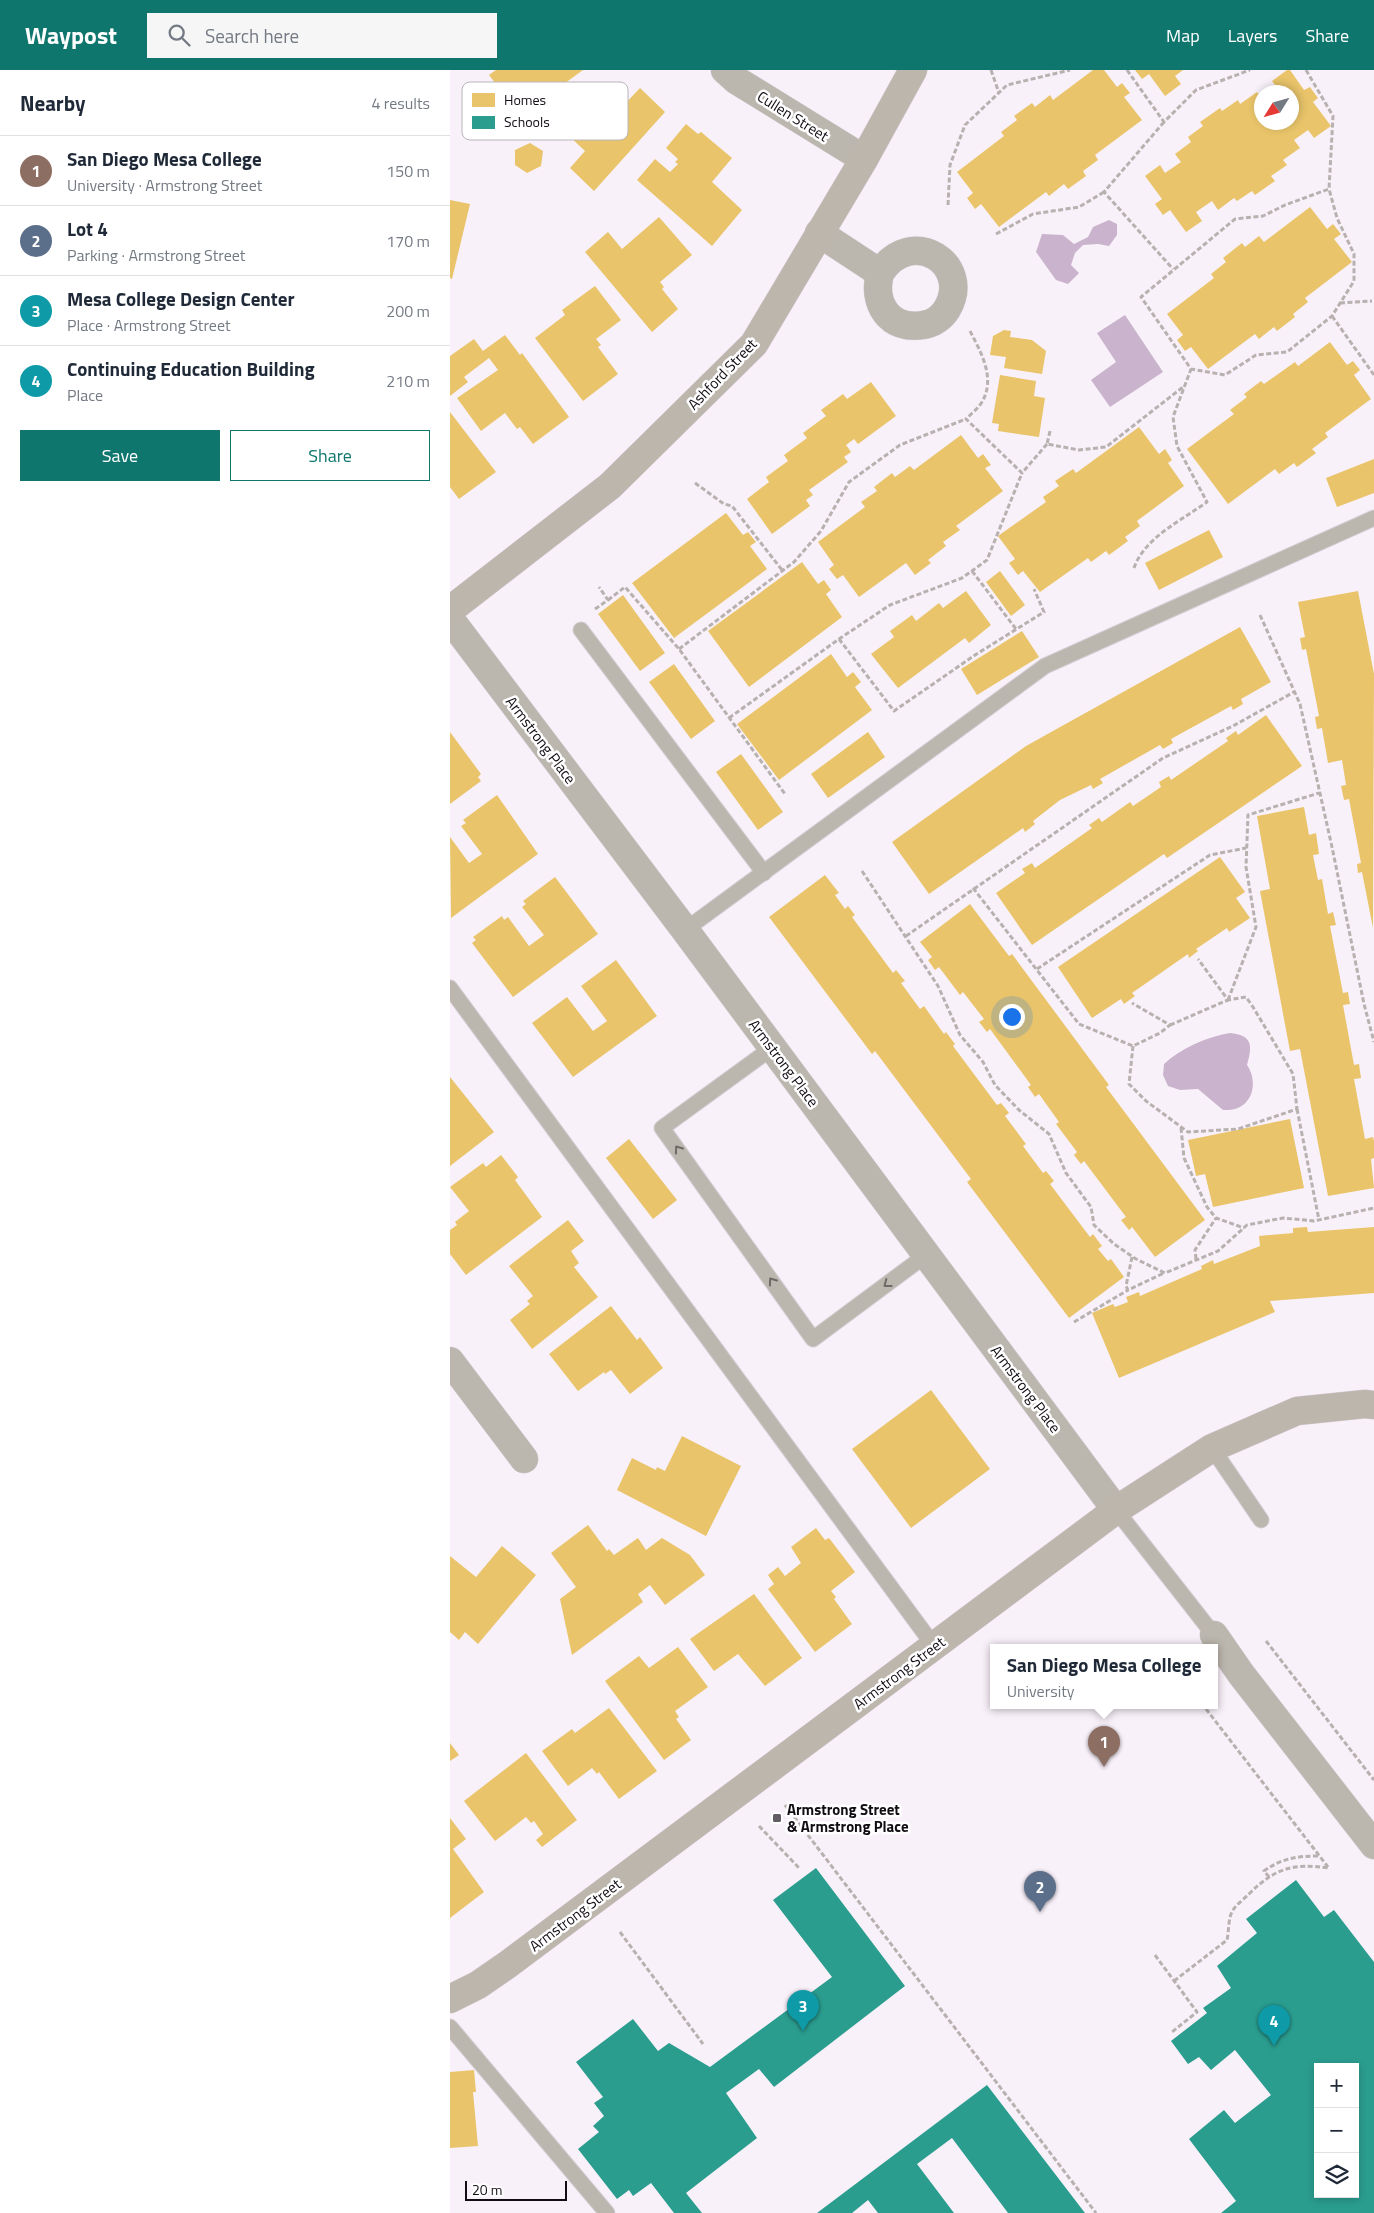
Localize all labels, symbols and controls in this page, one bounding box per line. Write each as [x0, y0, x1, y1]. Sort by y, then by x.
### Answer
search box [147, 13, 497, 58]
text: Waypost [25, 17, 117, 53]
icon: search [165, 21, 193, 49]
text: Search here [205, 21, 299, 50]
text: Map [1166, 22, 1200, 49]
text: Layers [1228, 22, 1277, 49]
text: Share [1305, 22, 1349, 49]
legend [462, 82, 628, 140]
street label: Cullen Street [753, 85, 834, 147]
north arrow [1254, 85, 1299, 130]
text: Nearby [20, 87, 85, 119]
text: Homes [504, 89, 546, 110]
text: 4 results [371, 91, 430, 115]
text: Schools [504, 111, 550, 132]
text: San Diego Mesa College [67, 144, 262, 173]
text: 1 [32, 159, 40, 183]
text: 150 m [386, 159, 430, 183]
text: University · Armstrong Street [67, 173, 262, 197]
text: Lot 4 [67, 214, 108, 243]
text: 2 [32, 229, 40, 253]
text: 170 m [386, 229, 430, 253]
text: Parking · Armstrong Street [67, 243, 245, 267]
text: Mesa College Design Center [67, 284, 295, 313]
text: 3 [32, 299, 40, 323]
text: 200 m [386, 299, 430, 323]
text: Place · Armstrong Street [67, 313, 231, 337]
street label: Ashford Street [682, 333, 763, 415]
text: Continuing Education Building [67, 354, 315, 383]
text: 4 [32, 369, 40, 393]
text: 210 m [386, 369, 430, 393]
text: Place [67, 383, 103, 407]
button: Save [20, 430, 220, 481]
button: Share [230, 430, 430, 481]
street label: Armstrong Place [500, 691, 582, 789]
your location [999, 1004, 1025, 1030]
street label: Armstrong Place [743, 1014, 825, 1112]
one-way arrow [675, 1146, 683, 1155]
one-way arrow [769, 1277, 778, 1287]
one-way arrow [883, 1278, 893, 1287]
street label: Armstrong Place [985, 1340, 1067, 1438]
street label: Armstrong Street [848, 1630, 950, 1715]
popup [990, 1644, 1218, 1709]
text: San Diego Mesa College [1007, 1650, 1201, 1679]
text: University [1007, 1679, 1075, 1703]
pin: 1 [1088, 1726, 1120, 1767]
place label: Armstrong Street & Armstrong Place [787, 1798, 909, 1838]
marker: Armstrong Street & Armstrong Place [771, 1812, 783, 1824]
pin: 2 [1024, 1871, 1056, 1912]
street label: Armstrong Street [524, 1872, 626, 1957]
pin: 3 [787, 1990, 819, 2031]
pin: 4 [1258, 2005, 1290, 2046]
map controls [1314, 2063, 1359, 2198]
button: + [1314, 2063, 1359, 2108]
button: − [1314, 2108, 1359, 2153]
button: layers [1314, 2153, 1359, 2198]
scale bar [465, 2178, 568, 2201]
text: 20 m [472, 2179, 502, 2200]

